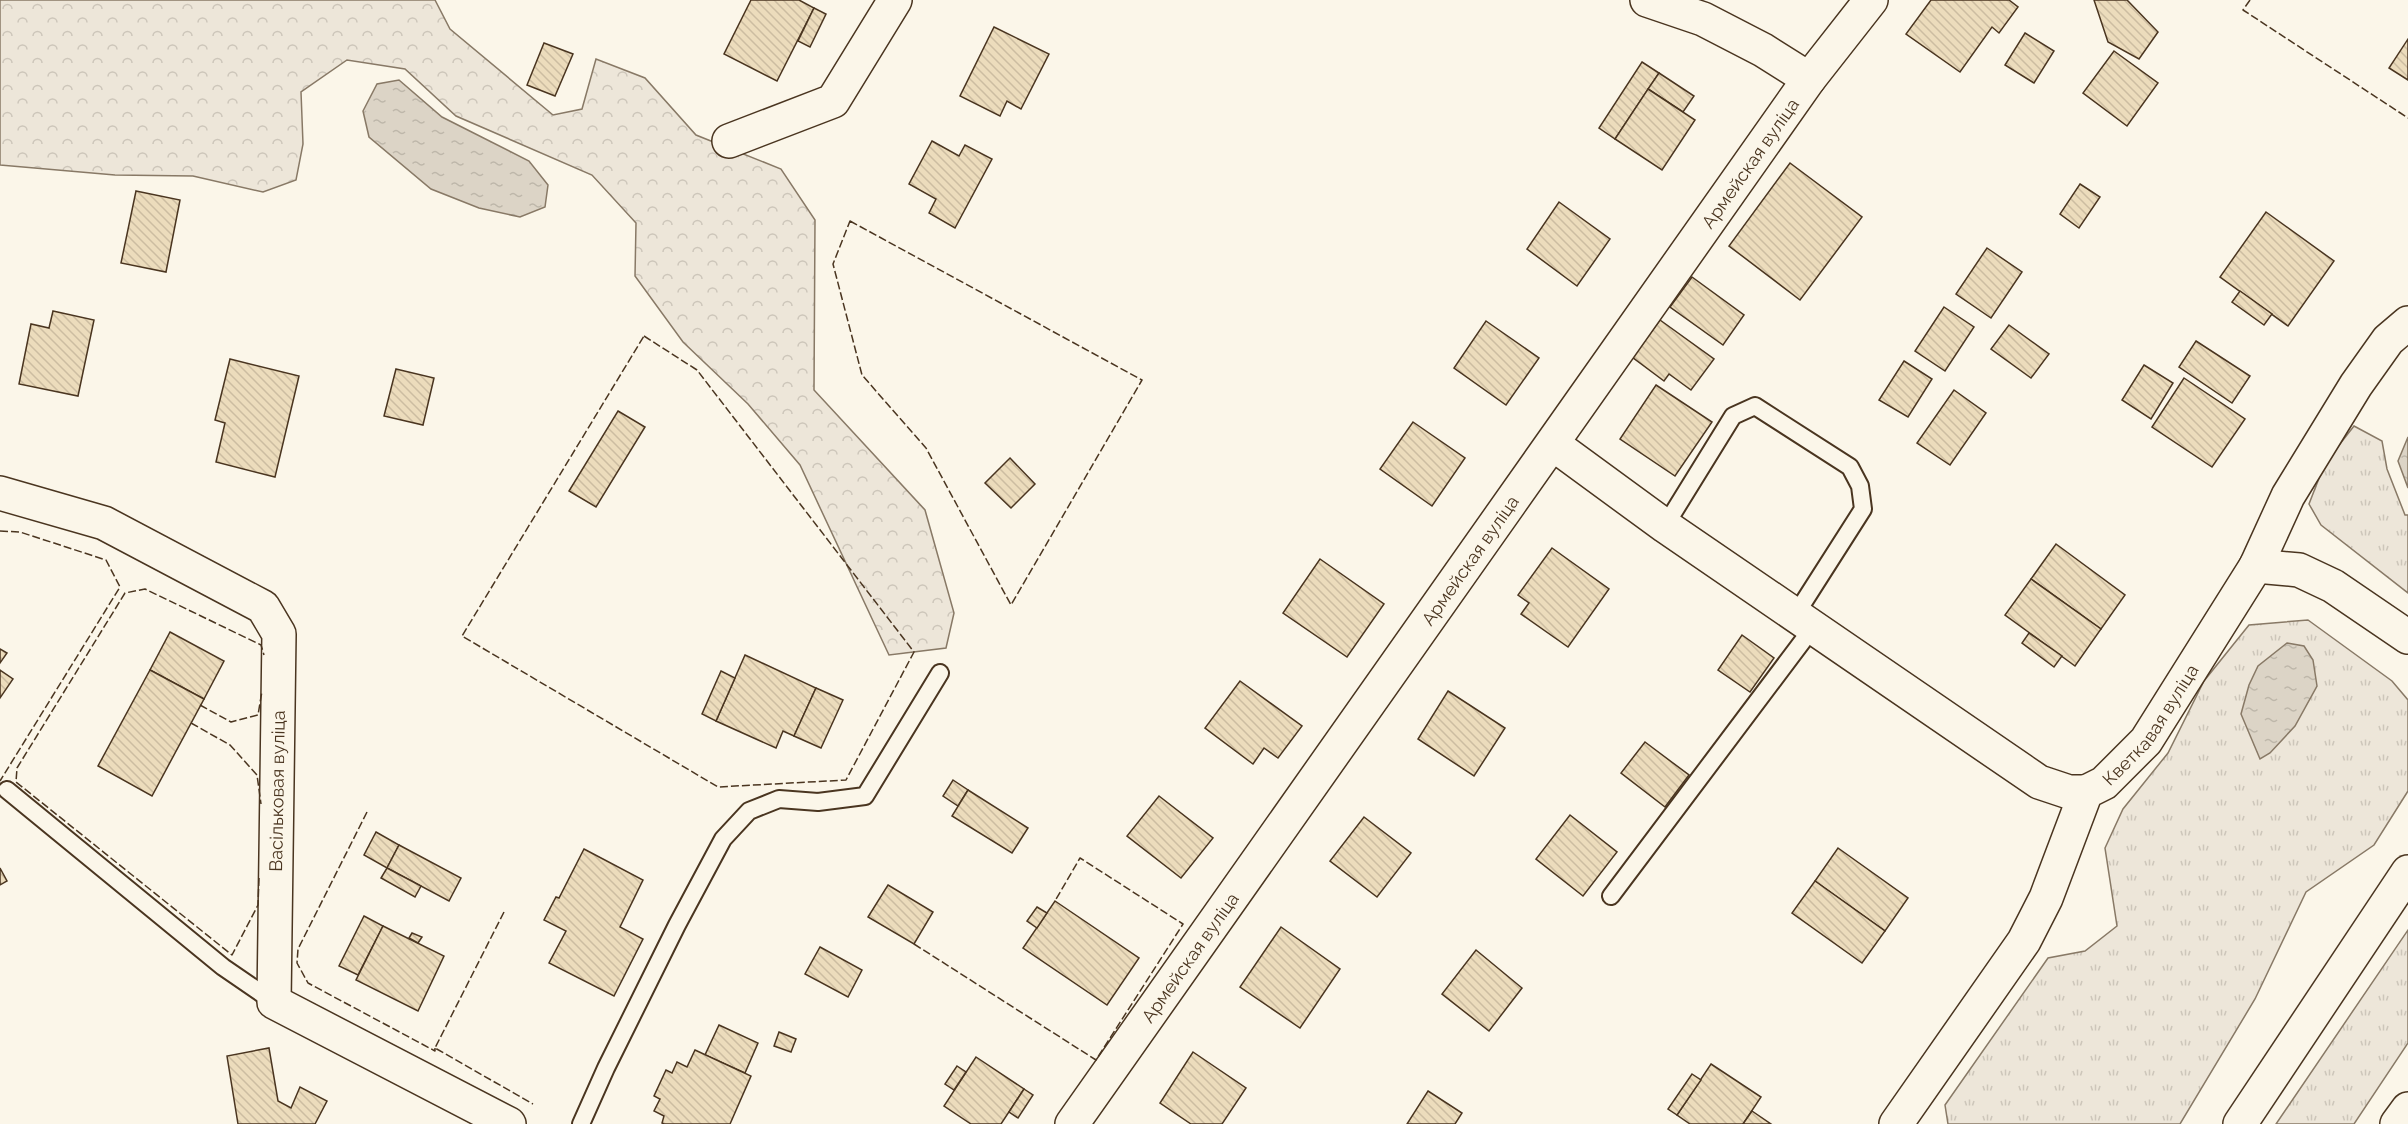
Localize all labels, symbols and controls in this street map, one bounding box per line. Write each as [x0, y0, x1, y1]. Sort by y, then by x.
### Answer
street label: Армейская вуліца [1697, 94, 1803, 232]
street label: Армейская вуліца [1417, 491, 1523, 629]
street label: Кветкавая вуліца [2098, 660, 2202, 789]
street label: Васільковая вуліца [265, 710, 289, 872]
street label: Армейская вуліца [1137, 888, 1243, 1026]

